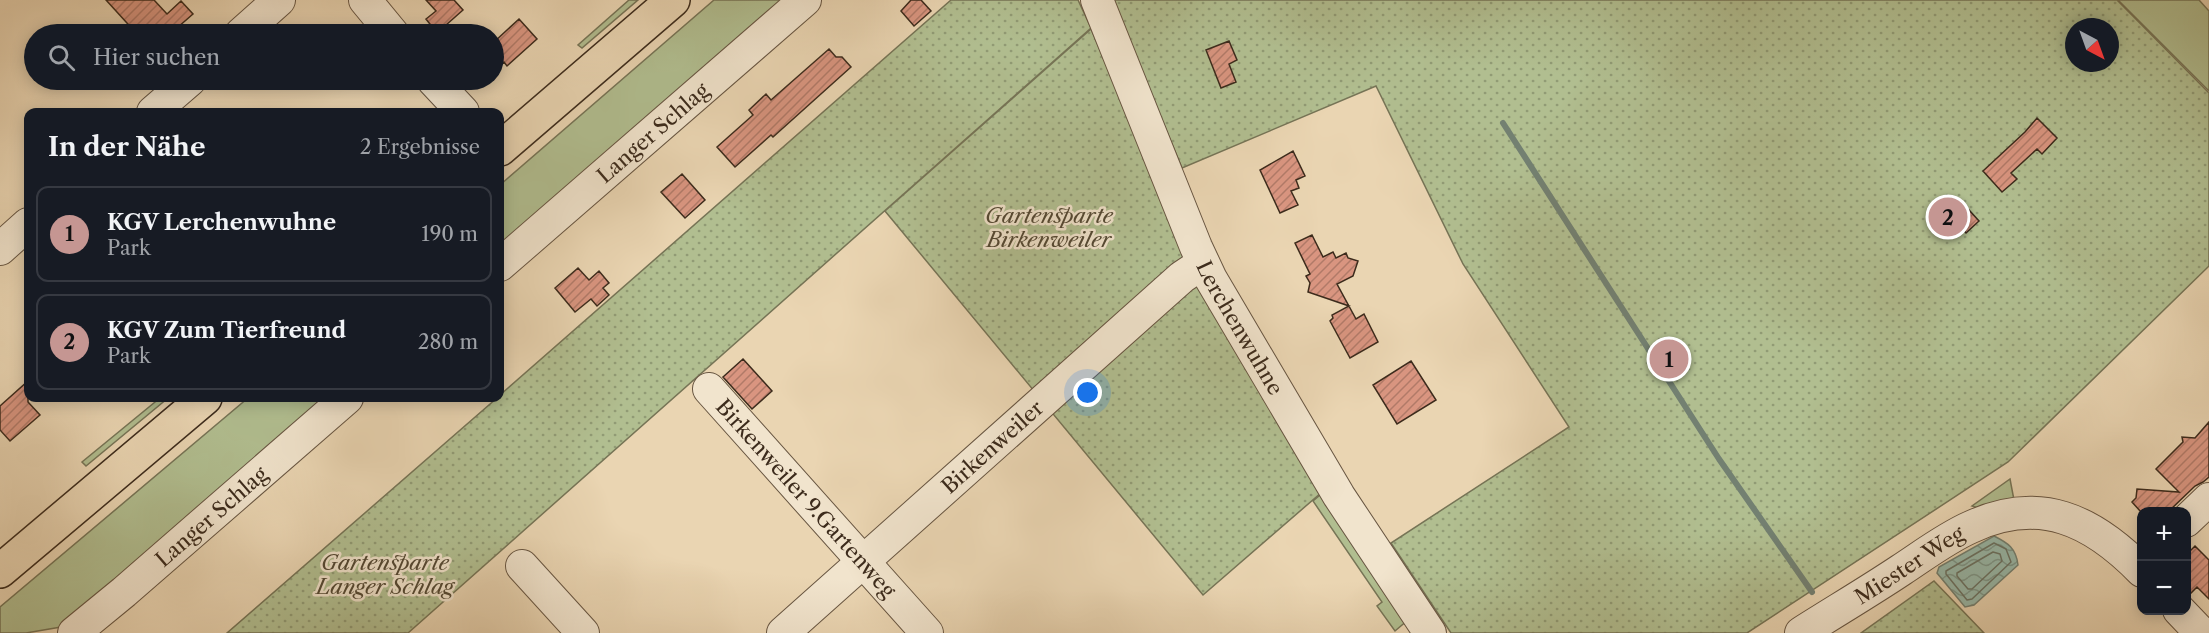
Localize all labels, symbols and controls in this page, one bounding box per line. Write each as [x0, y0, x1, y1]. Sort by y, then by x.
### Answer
north arrow [2065, 18, 2119, 72]
search box [24, 24, 504, 90]
icon: search [45, 41, 78, 74]
text: Hier suchen [93, 44, 220, 71]
street label: Langer Schlag [591, 77, 714, 188]
text: In der Nähe [48, 131, 205, 163]
text: 2 Ergebnisse [360, 135, 480, 159]
pin: 2 [1928, 194, 1968, 240]
park label: Gartensparte Birkenweiler [985, 203, 1114, 252]
text: KGV Lerchenwuhne [107, 209, 336, 236]
text: 1 [65, 222, 74, 246]
text: 190 m [421, 222, 478, 246]
text: Park [107, 236, 150, 260]
street label: Lerchenwuhne [1192, 257, 1289, 399]
text: KGV Zum Tierfreund [107, 317, 346, 344]
text: 2 [64, 330, 75, 354]
text: 280 m [418, 330, 478, 354]
pin: 1 [1650, 336, 1688, 382]
text: Park [107, 344, 150, 368]
your location [1073, 378, 1102, 407]
street label: Birkenweiler 9.Gartenweg [711, 394, 902, 603]
street label: Birkenweiler [936, 395, 1048, 498]
street label: Langer Schlag [150, 460, 273, 572]
map controls [2137, 507, 2191, 615]
button: + [2137, 507, 2191, 561]
street label: Miester Weg [1850, 520, 1969, 609]
park label: Gartensparte Langer Schlag [314, 550, 456, 599]
button: − [2137, 561, 2191, 615]

